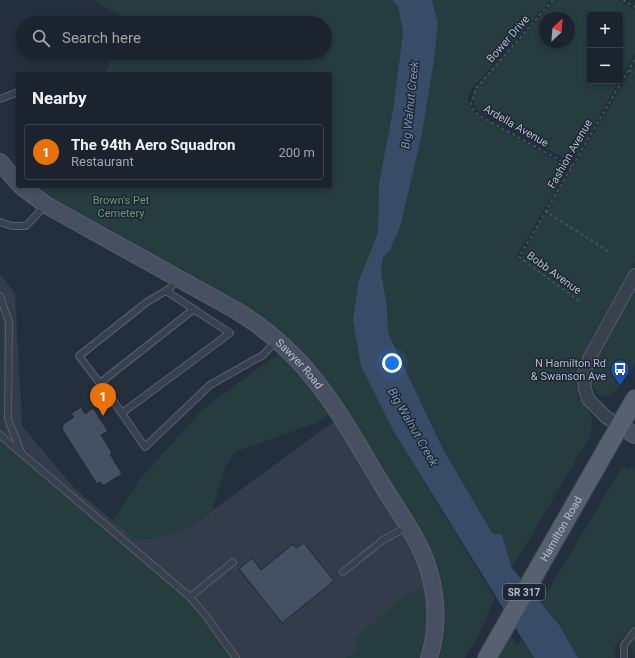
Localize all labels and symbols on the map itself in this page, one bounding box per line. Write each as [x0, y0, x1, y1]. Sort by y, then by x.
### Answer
north arrow [539, 12, 575, 48]
street label: Bower Drive [484, 13, 532, 65]
water label: Big Walnut Creek [398, 59, 422, 150]
street label: Ardella Avenue [481, 102, 551, 150]
street label: Fashion Avenue [545, 117, 595, 191]
park label: Brown's Pet Cemetery [93, 194, 150, 220]
street label: Bobb Avenue [524, 249, 584, 297]
street label: Sawyer Road [273, 336, 326, 391]
your location [382, 353, 402, 373]
place label: N Hamilton Rd & Swanson Ave [531, 357, 606, 383]
bus stop icon: N Hamilton Rd & Swanson Ave [609, 358, 631, 386]
pin: 1 [90, 383, 116, 416]
water label: Big Walnut Creek [385, 385, 442, 470]
street label: Hamilton Road [537, 494, 585, 563]
road number: SR 317 [503, 584, 545, 600]

